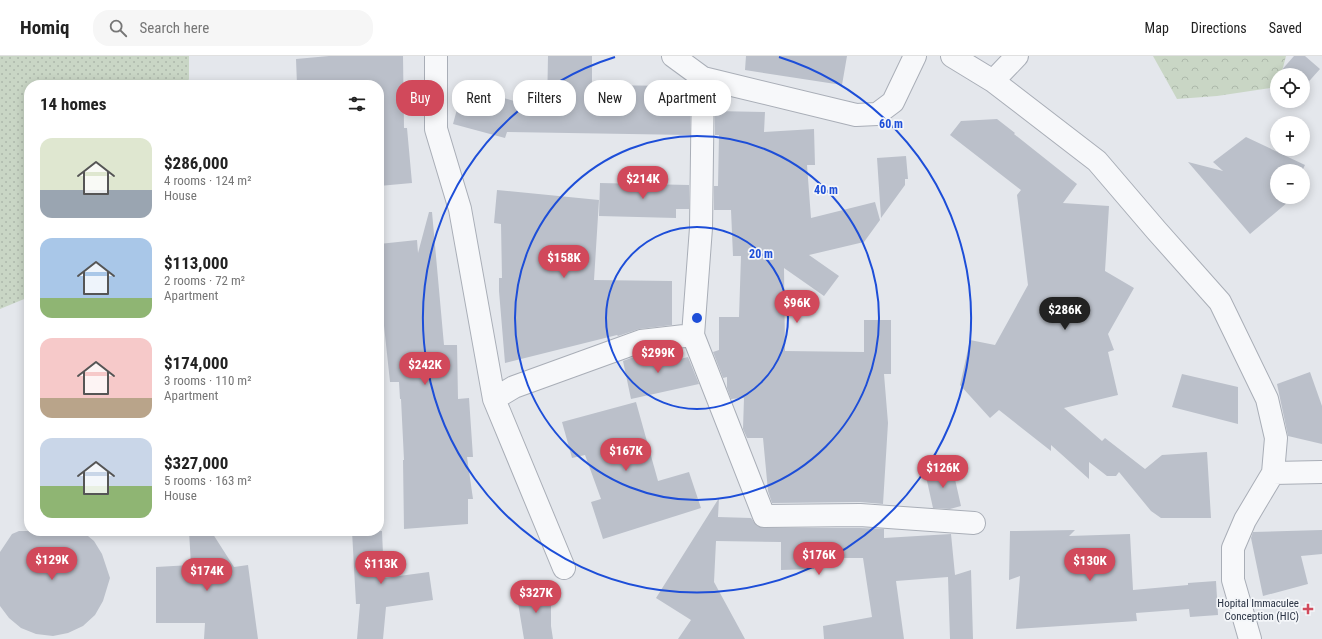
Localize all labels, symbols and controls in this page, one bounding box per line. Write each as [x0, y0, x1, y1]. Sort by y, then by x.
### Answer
search box [93, 10, 373, 46]
text: Homiq [20, 16, 69, 39]
icon: search [107, 17, 129, 39]
text: Search here [139, 19, 209, 37]
text: Map [1145, 20, 1169, 36]
text: Directions [1191, 20, 1247, 36]
text: Saved [1269, 20, 1302, 36]
map controls [1270, 68, 1310, 204]
button: locate [1270, 68, 1310, 108]
chip: Buy [396, 80, 444, 116]
chip: Rent [452, 80, 505, 116]
chip: Filters [513, 80, 576, 116]
chip: New [584, 80, 636, 116]
chip: Apartment [644, 80, 731, 116]
icon: filters [346, 93, 368, 115]
text: 14 homes [40, 94, 106, 114]
button: + [1270, 116, 1310, 156]
text: 60 m [879, 117, 903, 131]
text: $286,000 [164, 153, 228, 173]
icon: home [72, 154, 120, 202]
button: − [1270, 164, 1310, 204]
pin: $214K [615, 166, 671, 200]
text: $214K [626, 171, 660, 186]
text: 4 rooms · 124 m² [164, 173, 251, 188]
text: 40 m [814, 183, 838, 197]
text: House [164, 188, 197, 203]
pin: $158K [536, 245, 592, 279]
text: 20 m [749, 247, 773, 261]
text: $158K [547, 250, 581, 265]
text: $113,000 [164, 253, 228, 273]
icon: home [72, 254, 120, 302]
text: 2 rooms · 72 m² [164, 273, 245, 288]
text: Apartment [164, 288, 218, 303]
pin: $96K [773, 290, 821, 324]
text: $96K [784, 295, 810, 310]
pin: $286K [1037, 297, 1093, 331]
text: $286K [1048, 302, 1082, 317]
centre of rings [690, 311, 704, 325]
pin: $299K [630, 340, 686, 374]
text: $299K [641, 345, 675, 360]
pin: $242K [397, 352, 453, 386]
text: $174,000 [164, 353, 228, 373]
icon: home [72, 354, 120, 402]
text: $242K [408, 357, 442, 372]
text: 3 rooms · 110 m² [164, 373, 251, 388]
text: Apartment [164, 388, 218, 403]
pin: $167K [598, 438, 654, 472]
text: $167K [609, 443, 643, 458]
text: $327,000 [164, 453, 228, 473]
icon: home [72, 454, 120, 502]
pin: $126K [915, 455, 971, 489]
text: $126K [926, 460, 960, 475]
text: 5 rooms · 163 m² [164, 473, 251, 488]
text: House [164, 488, 197, 503]
pin: $176K [791, 542, 847, 576]
pin: $129K [24, 547, 80, 581]
text: $176K [802, 547, 836, 562]
pin: $130K [1062, 548, 1118, 582]
pin: $113K [353, 551, 409, 585]
text: $129K [35, 552, 69, 567]
text: $130K [1073, 553, 1107, 568]
text: $113K [364, 556, 398, 571]
pin: $174K [179, 558, 235, 592]
text: $174K [190, 563, 224, 578]
pin: $327K [508, 580, 564, 614]
text: $327K [519, 585, 553, 600]
place label: Hopital Immaculee Conception (HIC) [1217, 597, 1299, 623]
marker: Hopital Immaculee Conception (HIC) [1302, 603, 1314, 615]

